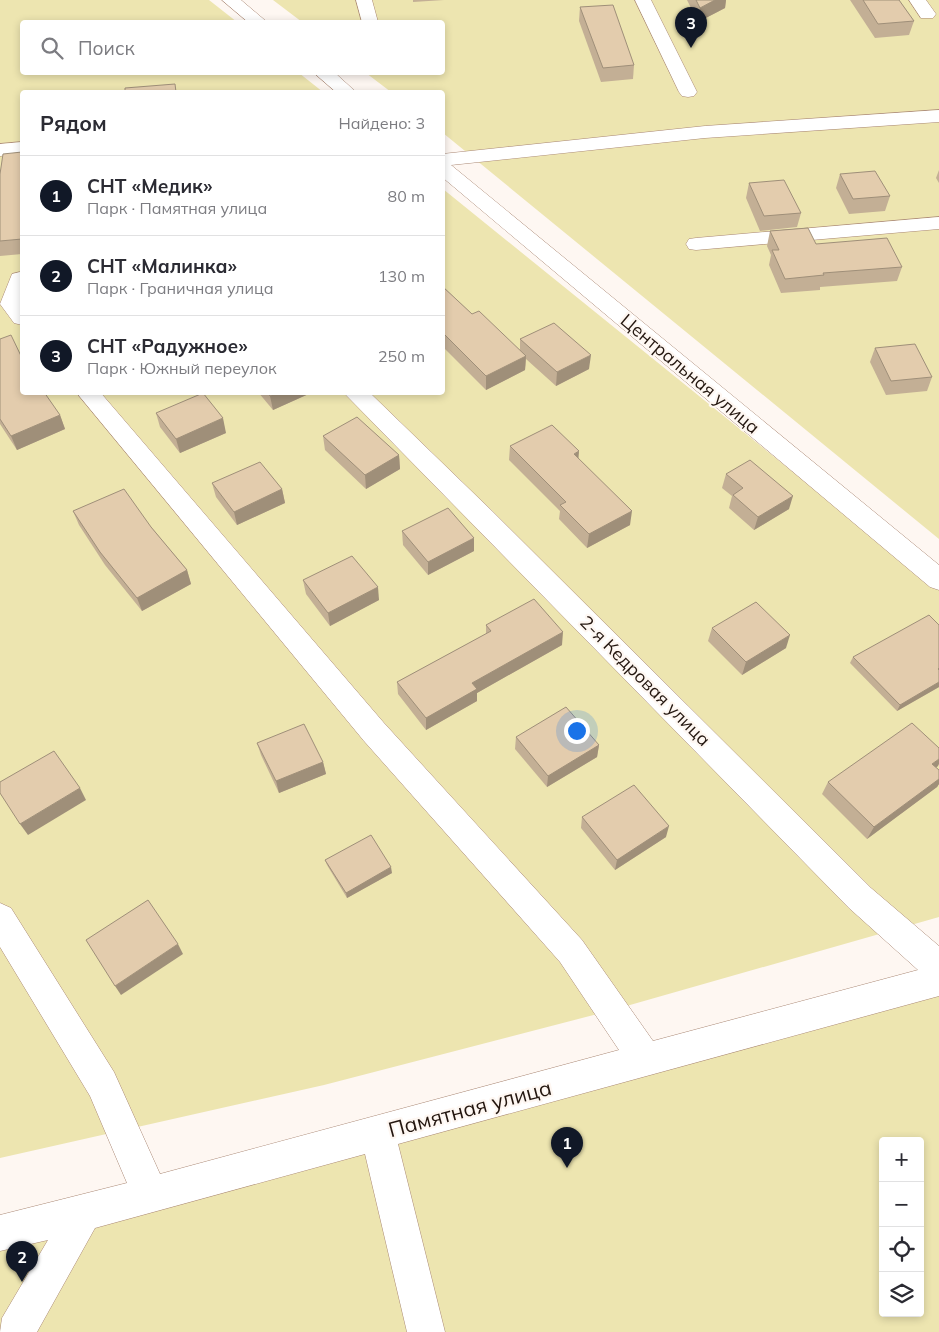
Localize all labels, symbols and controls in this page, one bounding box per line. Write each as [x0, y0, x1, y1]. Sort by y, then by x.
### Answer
pin: 3 [675, 7, 707, 48]
search box [20, 20, 445, 75]
icon: search [38, 34, 66, 62]
text: Поиск [78, 36, 135, 60]
text: Рядом [40, 110, 107, 136]
text: Найдено: 3 [339, 113, 425, 133]
text: СНТ «Медик» [87, 174, 212, 198]
text: 1 [51, 186, 61, 206]
text: 80 m [388, 186, 425, 206]
text: Парк · Памятная улица [87, 198, 267, 218]
text: СНТ «Малинка» [87, 254, 237, 278]
text: 2 [51, 266, 61, 286]
text: 130 m [378, 266, 425, 286]
text: Парк · Граничная улица [87, 278, 274, 298]
street label: Центральная улица [616, 309, 765, 439]
text: СНТ «Радужное» [87, 334, 248, 358]
text: 3 [51, 346, 61, 366]
text: 250 m [378, 346, 425, 366]
text: Парк · Южный переулок [87, 358, 277, 378]
street label: 2-я Кедровая улица [575, 611, 715, 751]
your location [564, 718, 590, 744]
street label: Памятная улица [385, 1074, 554, 1142]
pin: 1 [551, 1127, 583, 1168]
map controls [879, 1137, 924, 1317]
button: + [879, 1137, 924, 1182]
button: − [879, 1182, 924, 1227]
button: locate [879, 1227, 924, 1272]
pin: 2 [6, 1241, 38, 1282]
button: layers [879, 1272, 924, 1317]

